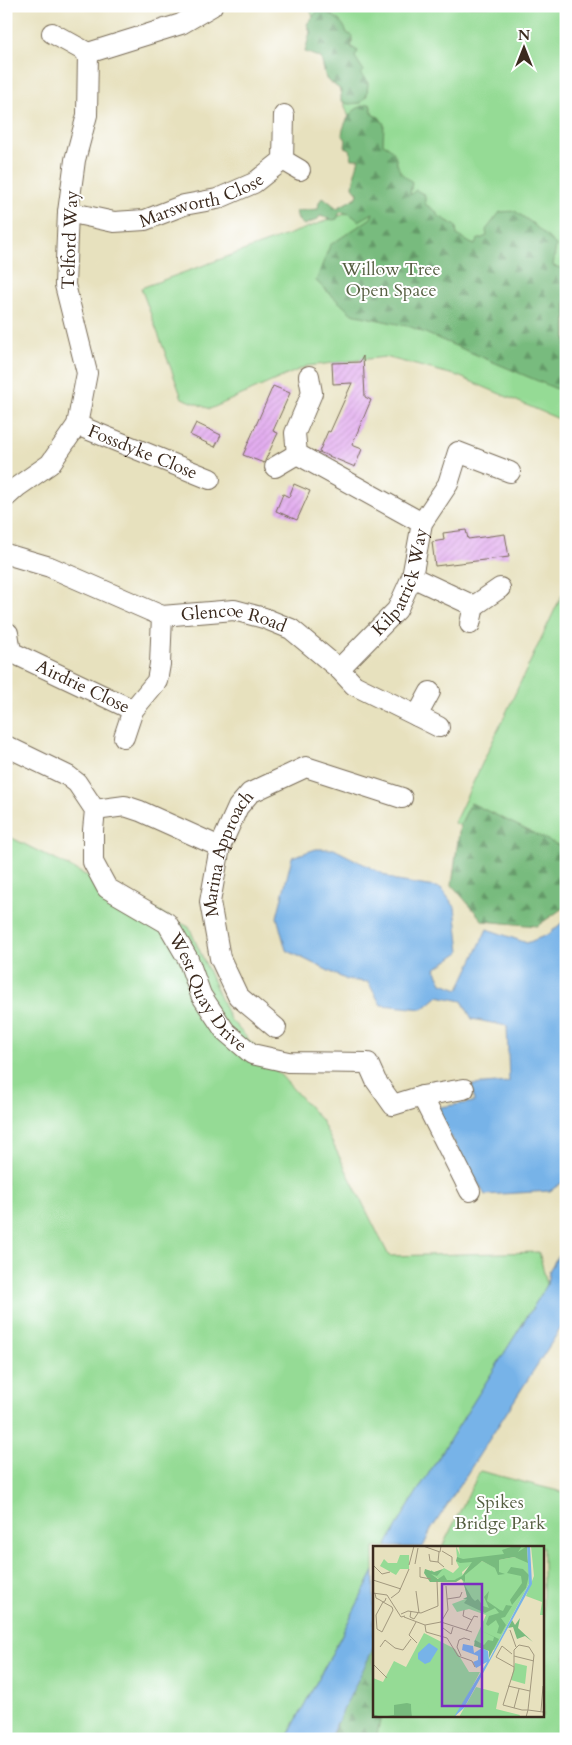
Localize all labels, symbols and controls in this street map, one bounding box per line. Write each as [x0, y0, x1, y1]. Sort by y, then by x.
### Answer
north arrow [500, 22, 550, 72]
text: N [518, 26, 530, 45]
street label: Marsworth Close [135, 167, 269, 234]
street label: Telford Way [56, 189, 84, 290]
park label: Willow Tree Open Space [340, 257, 441, 303]
street label: Fossdyke Close [84, 418, 201, 485]
street label: Kilpatrick Way [366, 525, 433, 641]
street label: Glencoe Road [180, 597, 291, 639]
street label: Airdrie Close [32, 653, 134, 719]
street label: Marina Approach [197, 785, 260, 919]
street label: West Quay Drive [162, 927, 253, 1057]
park label: Spikes Bridge Park [454, 1490, 546, 1536]
inset map [373, 1546, 544, 1718]

